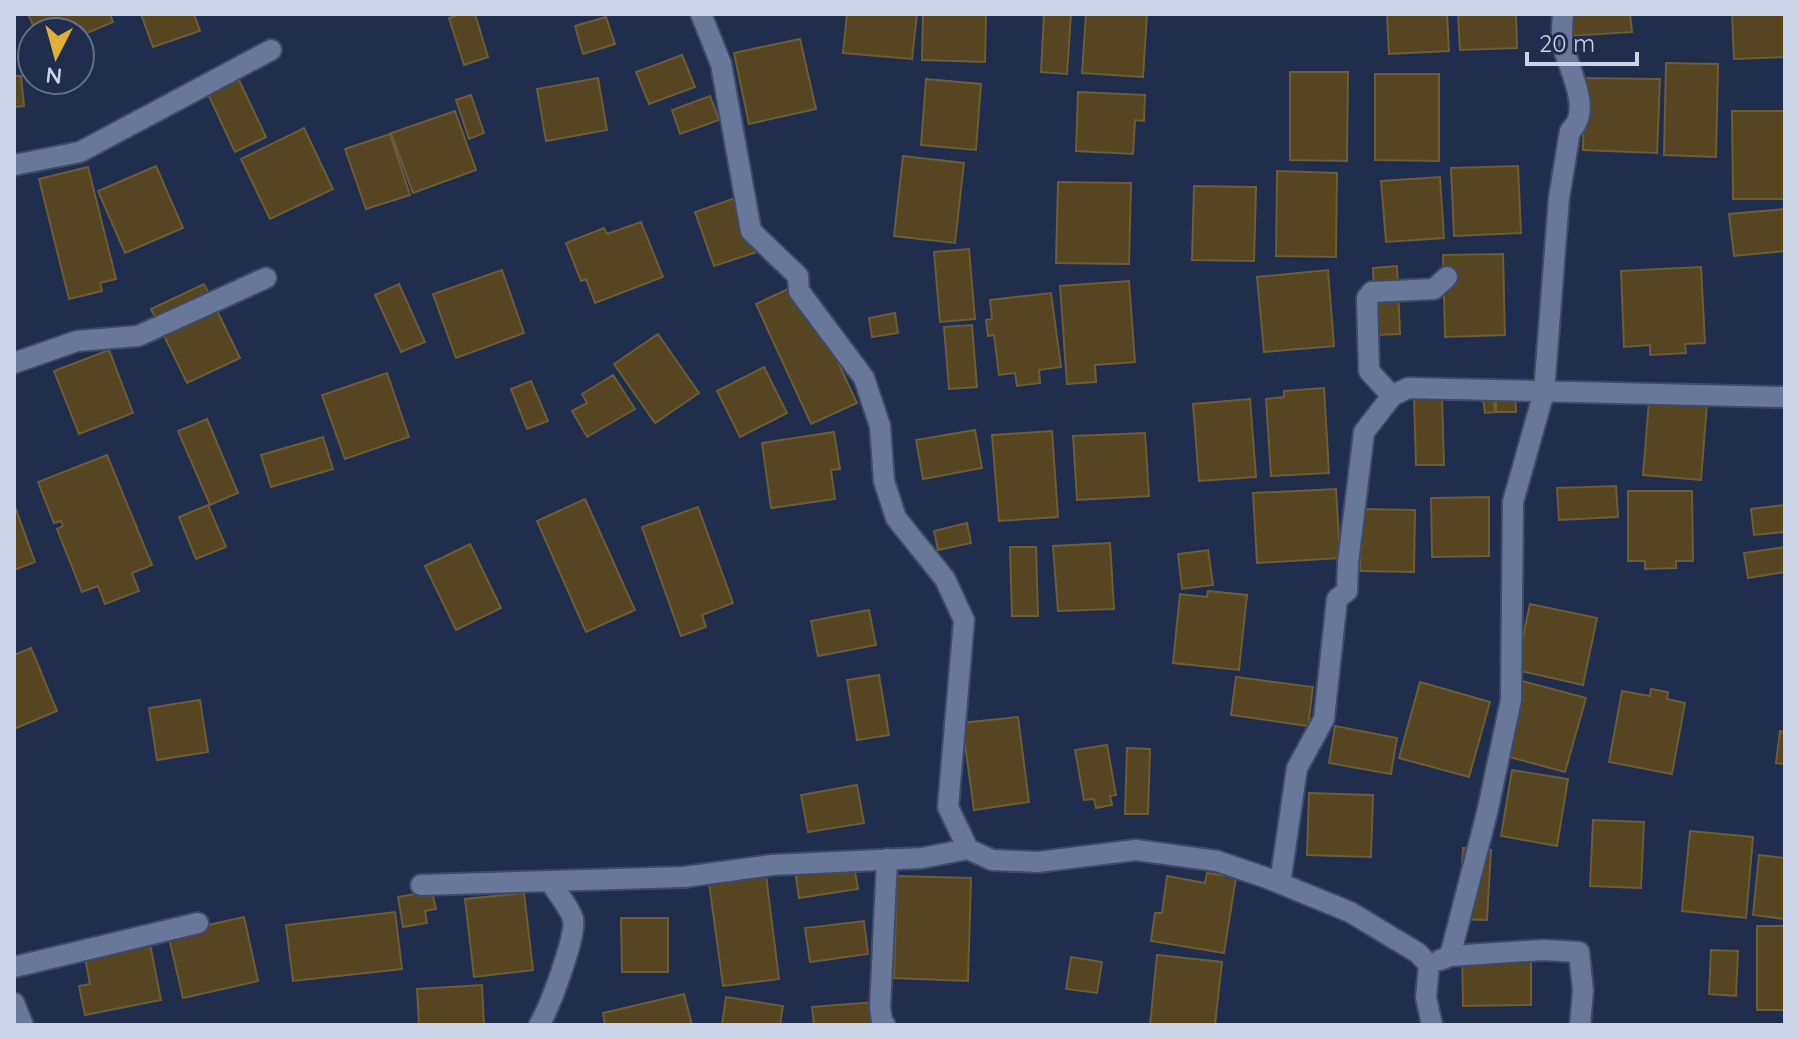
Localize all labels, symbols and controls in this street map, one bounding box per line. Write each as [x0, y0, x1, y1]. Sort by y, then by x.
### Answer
north arrow [16, 16, 96, 96]
scale bar [1527, 16, 1637, 66]
text: 20 m [1539, 28, 1595, 58]
text: N [44, 61, 63, 91]

